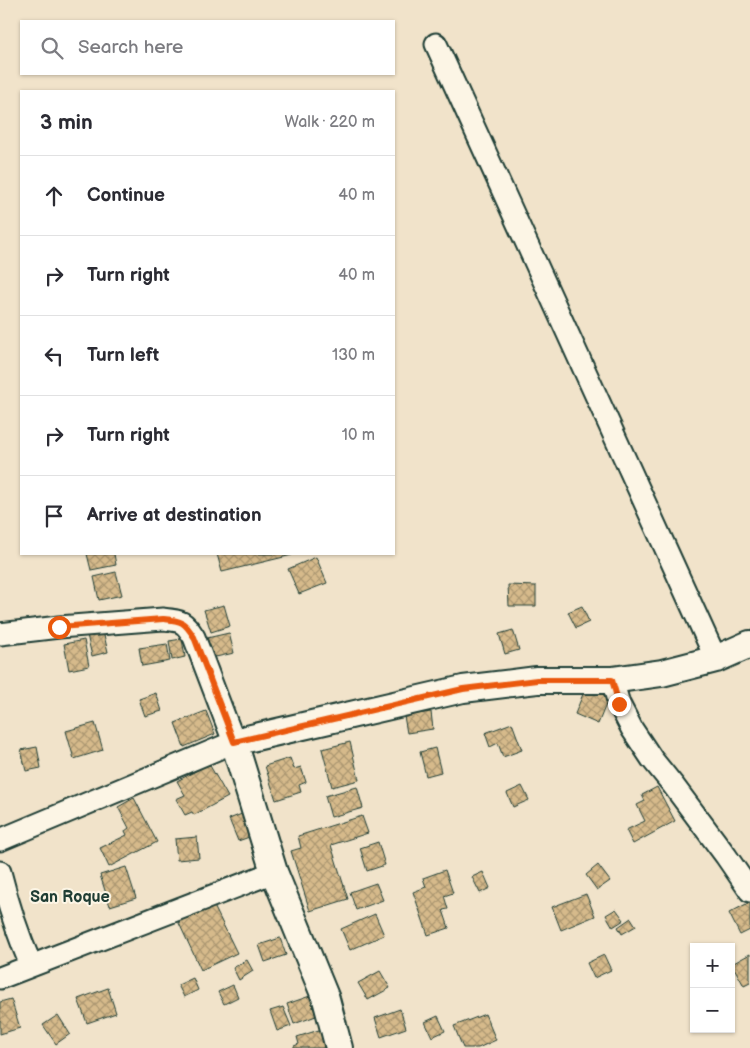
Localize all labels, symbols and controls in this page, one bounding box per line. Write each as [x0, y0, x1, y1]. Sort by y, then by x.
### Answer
search box [20, 20, 395, 75]
icon: search [38, 34, 66, 62]
text: Search here [78, 36, 183, 59]
text: 3 min [40, 110, 93, 135]
text: Walk · 220 m [285, 113, 375, 132]
icon: ahead [40, 182, 68, 210]
text: Continue [87, 184, 165, 207]
text: 40 m [338, 186, 375, 205]
icon: right [40, 262, 68, 290]
text: Turn right [87, 264, 170, 287]
text: 40 m [338, 266, 375, 285]
icon: left [40, 342, 68, 370]
text: Turn left [87, 344, 159, 367]
text: 130 m [332, 346, 375, 365]
icon: right [40, 422, 68, 450]
text: Turn right [87, 424, 170, 447]
text: 10 m [342, 426, 375, 445]
icon: arrive [40, 502, 68, 530]
text: Arrive at destination [87, 504, 262, 527]
route start [48, 616, 71, 639]
route end [608, 693, 631, 716]
district label: San Roque [30, 888, 110, 907]
map controls [690, 943, 735, 1033]
button: + [690, 943, 735, 988]
button: − [690, 988, 735, 1033]

